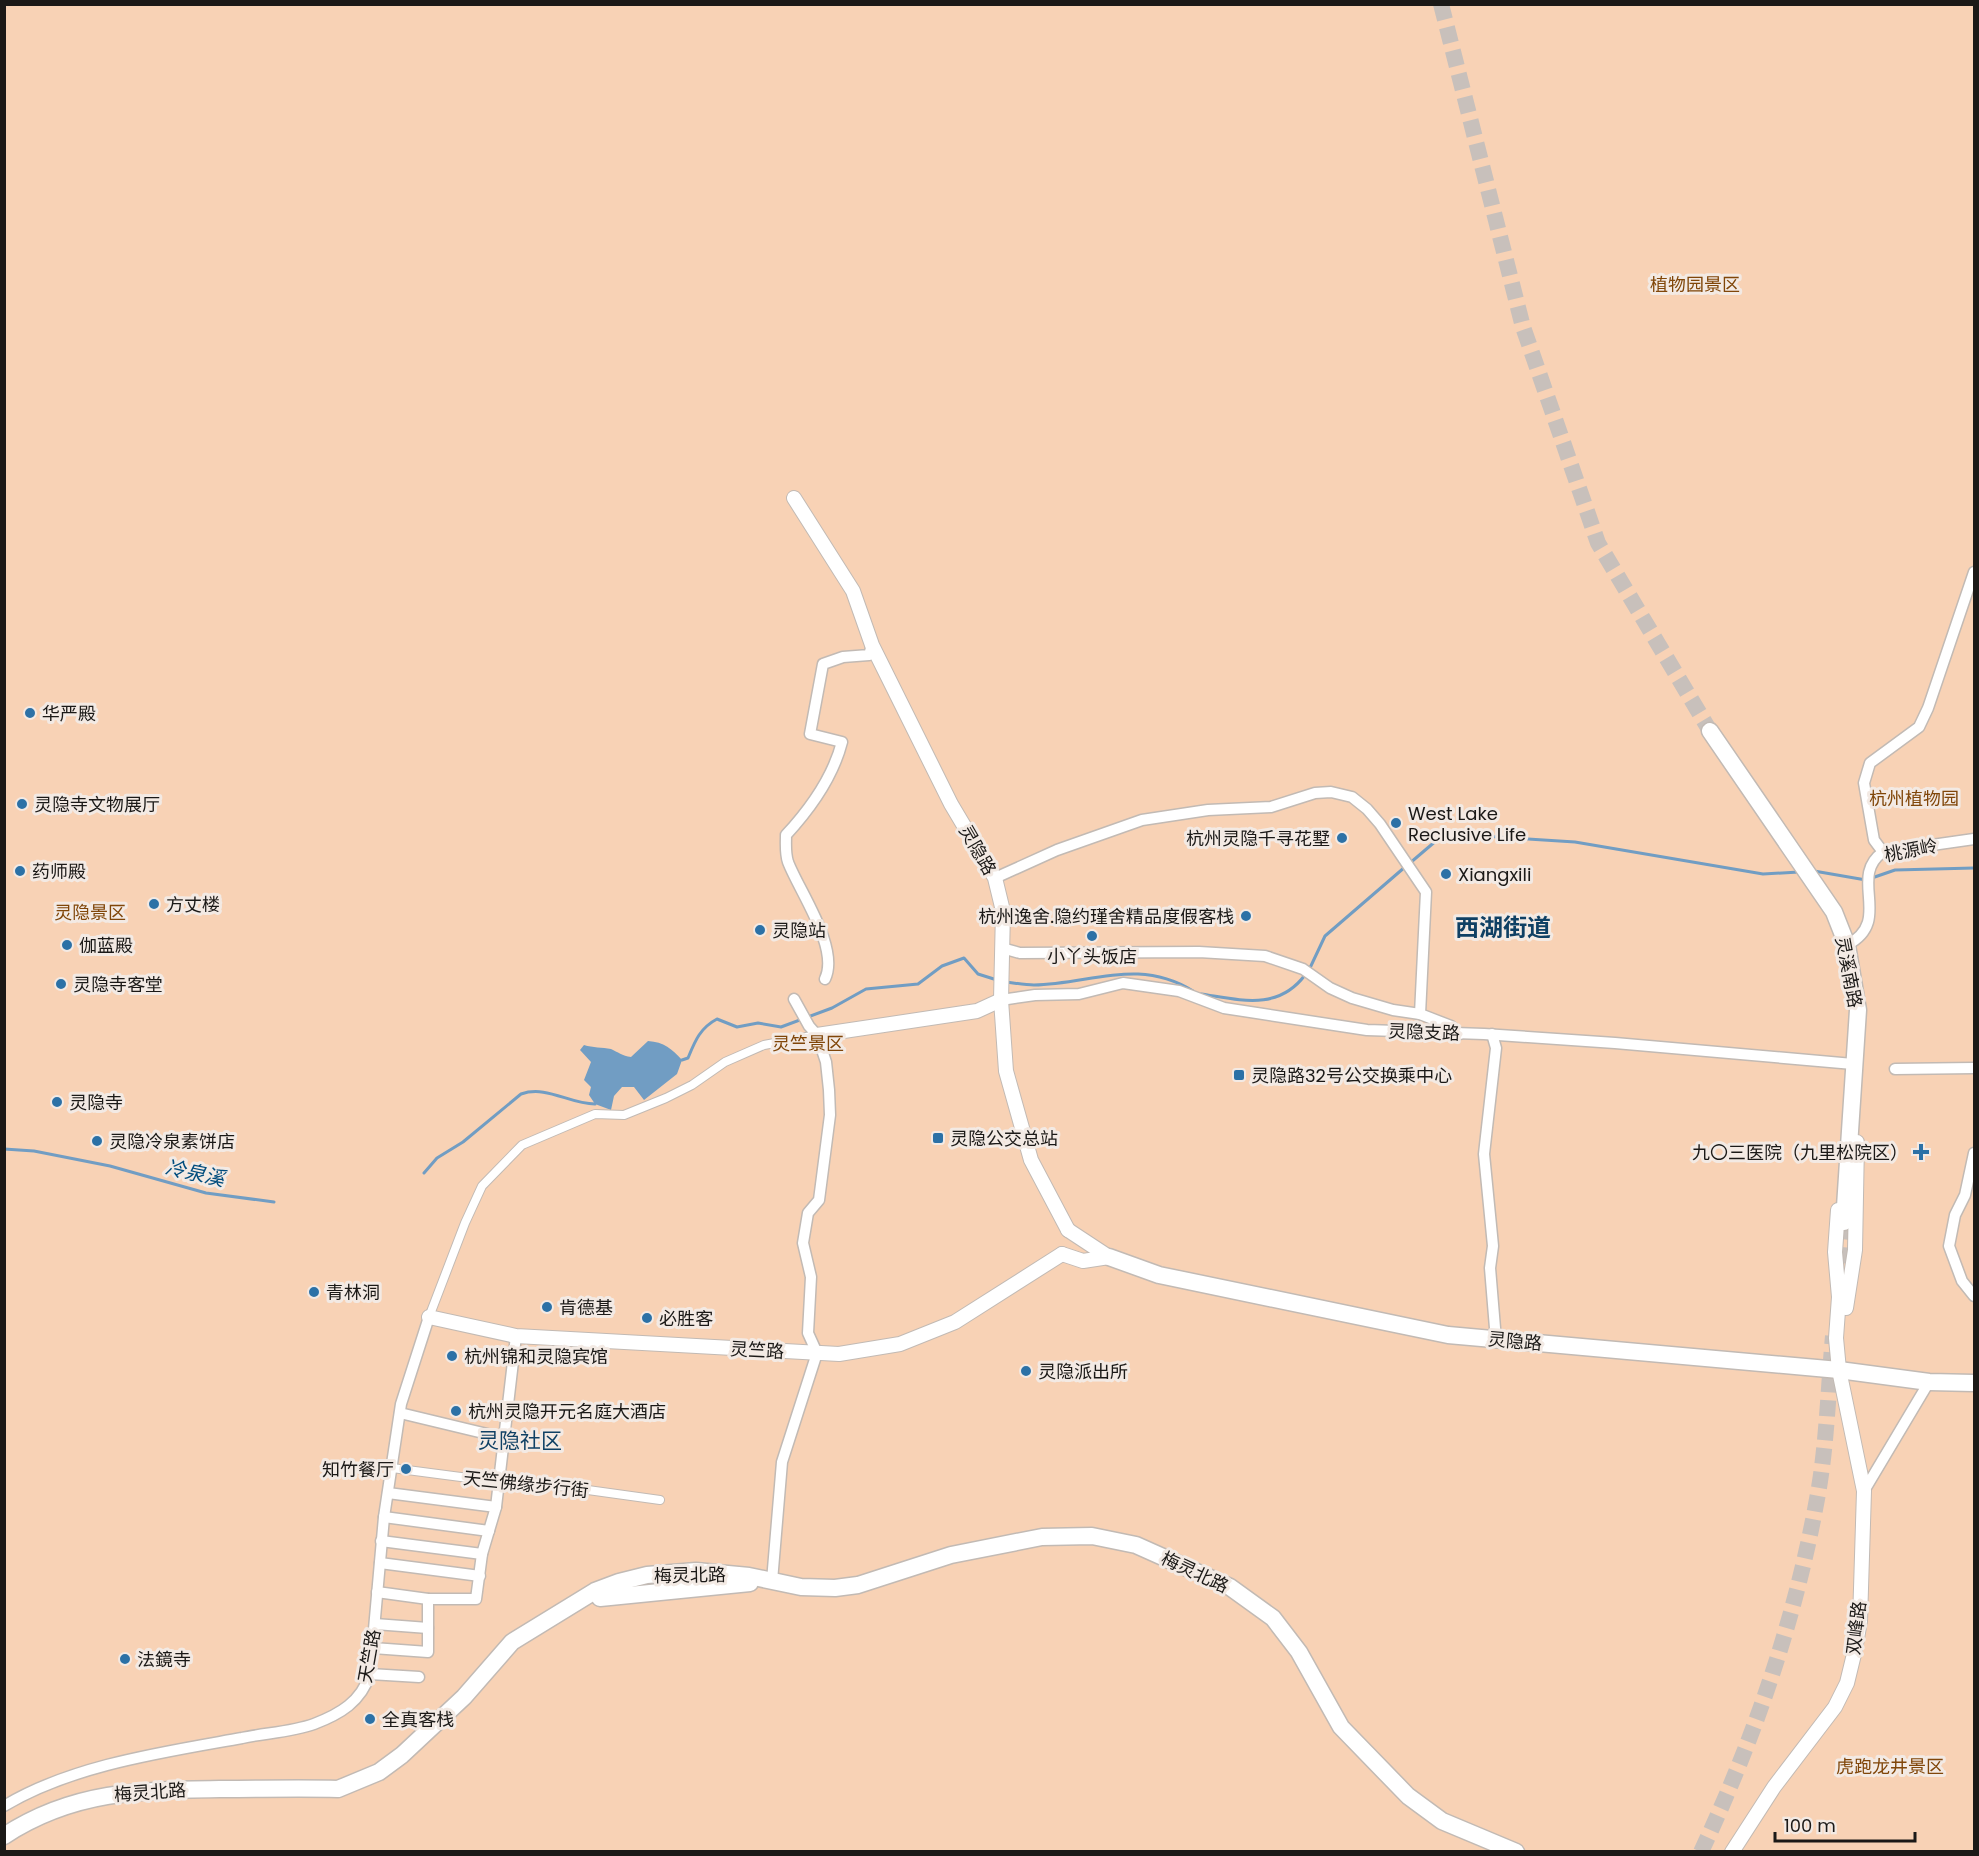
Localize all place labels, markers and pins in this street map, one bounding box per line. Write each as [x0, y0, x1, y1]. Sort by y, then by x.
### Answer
place label: 华严殿 [42, 701, 96, 726]
marker: 华严殿 [23, 706, 37, 720]
place label: 灵隐寺文物展厅 [34, 792, 160, 817]
marker: 灵隐寺文物展厅 [15, 797, 29, 811]
place label: West Lake Reclusive Life [1408, 801, 1526, 847]
marker: West Lake Reclusive Life [1389, 816, 1403, 830]
place label: 杭州灵隐千寻花墅 [1186, 826, 1330, 851]
marker: 杭州灵隐千寻花墅 [1335, 831, 1349, 845]
place label: 药师殿 [32, 859, 86, 884]
place label: Xiangxili [1458, 862, 1531, 887]
marker: 药师殿 [13, 864, 27, 878]
marker: Xiangxili [1439, 867, 1453, 881]
place label: 方丈楼 [166, 892, 220, 917]
marker: 方丈楼 [147, 897, 161, 911]
place label: 杭州逸舍.隐约瑾舍精品度假客栈 [978, 904, 1234, 929]
marker: 杭州逸舍.隐约瑾舍精品度假客栈 [1239, 909, 1253, 923]
place label: 灵隐站 [772, 918, 826, 943]
marker: 灵隐站 [753, 923, 767, 937]
marker: 小丫头饭店 [1085, 929, 1099, 943]
place label: 伽蓝殿 [79, 933, 133, 958]
marker: 伽蓝殿 [60, 938, 74, 952]
place label: 小丫头饭店 [1047, 944, 1137, 969]
place label: 灵隐寺客堂 [73, 972, 163, 997]
marker: 灵隐寺客堂 [54, 977, 68, 991]
place label: 灵隐路32号公交换乘中心 [1251, 1063, 1452, 1088]
marker: 灵隐路32号公交换乘中心 [1232, 1068, 1246, 1082]
place label: 灵隐寺 [69, 1090, 123, 1115]
marker: 灵隐寺 [50, 1095, 64, 1109]
place label: 灵隐公交总站 [950, 1126, 1058, 1151]
place label: 灵隐冷泉素饼店 [109, 1129, 235, 1154]
marker: 灵隐公交总站 [931, 1131, 945, 1145]
marker: 灵隐冷泉素饼店 [90, 1134, 104, 1148]
place label: 九〇三医院（九里松院区） [1692, 1140, 1908, 1165]
marker: 九〇三医院（九里松院区） [1912, 1143, 1930, 1161]
place label: 青林洞 [326, 1280, 380, 1305]
marker: 青林洞 [307, 1285, 321, 1299]
place label: 肯德基 [559, 1295, 613, 1320]
marker: 肯德基 [540, 1300, 554, 1314]
place label: 必胜客 [659, 1306, 713, 1331]
marker: 必胜客 [640, 1311, 654, 1325]
place label: 杭州锦和灵隐宾馆 [464, 1344, 608, 1369]
marker: 杭州锦和灵隐宾馆 [445, 1349, 459, 1363]
place label: 灵隐派出所 [1038, 1359, 1128, 1384]
marker: 灵隐派出所 [1019, 1364, 1033, 1378]
place label: 杭州灵隐开元名庭大酒店 [468, 1399, 666, 1424]
marker: 杭州灵隐开元名庭大酒店 [449, 1404, 463, 1418]
place label: 知竹餐厅 [322, 1457, 394, 1482]
marker: 知竹餐厅 [399, 1462, 413, 1476]
place label: 法鏡寺 [137, 1647, 191, 1672]
marker: 法鏡寺 [118, 1652, 132, 1666]
place label: 全真客栈 [382, 1707, 454, 1732]
marker: 全真客栈 [363, 1712, 377, 1726]

